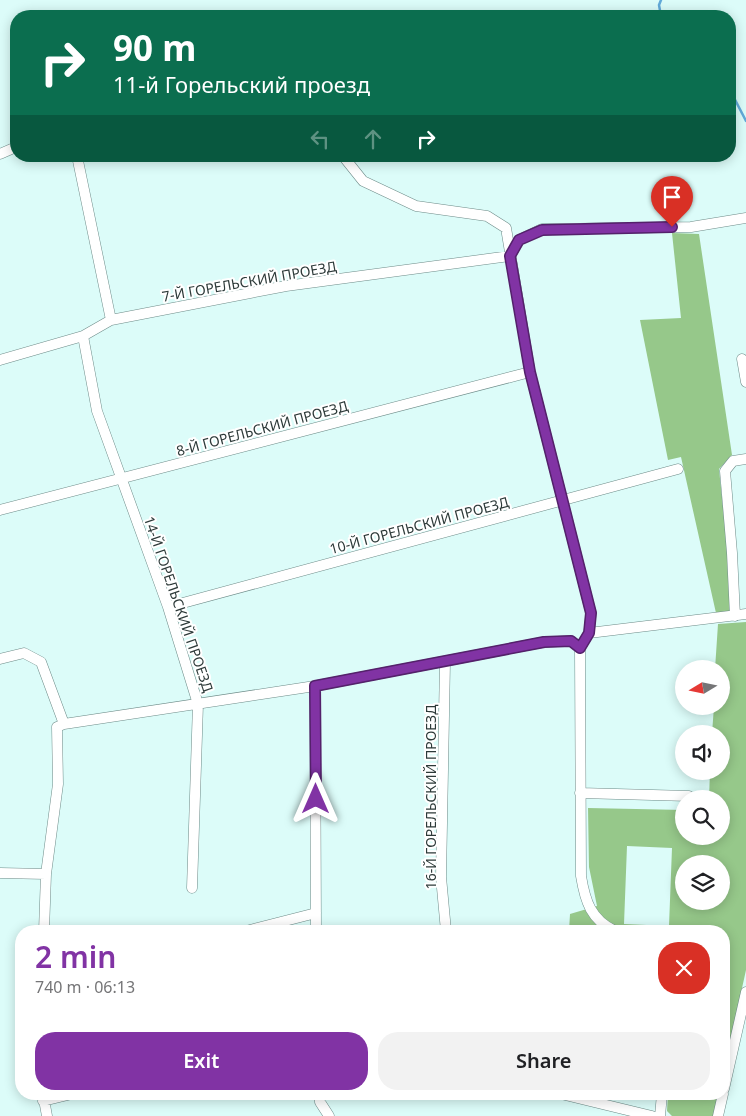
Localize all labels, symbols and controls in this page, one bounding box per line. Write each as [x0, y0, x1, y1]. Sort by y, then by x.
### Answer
text: 90 m [113, 24, 196, 71]
icon: right [30, 30, 95, 95]
text: 11-й Горельский проезд [113, 69, 370, 99]
icon: left [306, 125, 334, 153]
icon: ahead [359, 125, 387, 153]
icon: right [412, 125, 440, 153]
pin [651, 176, 693, 227]
icon: arrive [658, 183, 686, 211]
street label: 7-Й ГОРЕЛЬСКИЙ ПРОЕЗД [160, 256, 338, 306]
street label: 8-Й ГОРЕЛЬСКИЙ ПРОЕЗД [174, 396, 351, 460]
street label: 10-Й ГОРЕЛЬСКИЙ ПРОЕЗД [327, 492, 511, 558]
street label: 14-Й ГОРЕЛЬСКИЙ ПРОЕЗД [140, 514, 218, 695]
north arrow [675, 660, 730, 715]
map controls [675, 660, 730, 910]
street label: 16-Й ГОРЕЛЬСКИЙ ПРОЕЗД [421, 704, 440, 889]
button: sound [675, 725, 730, 780]
position arrow [289, 772, 341, 824]
button: search [675, 790, 730, 845]
button: layers [675, 855, 730, 910]
text: 2 min [35, 936, 116, 977]
button: close [658, 942, 710, 994]
text: 740 m · 06:13 [35, 976, 135, 998]
button: Exit [35, 1032, 368, 1090]
button: Share [378, 1032, 710, 1090]

